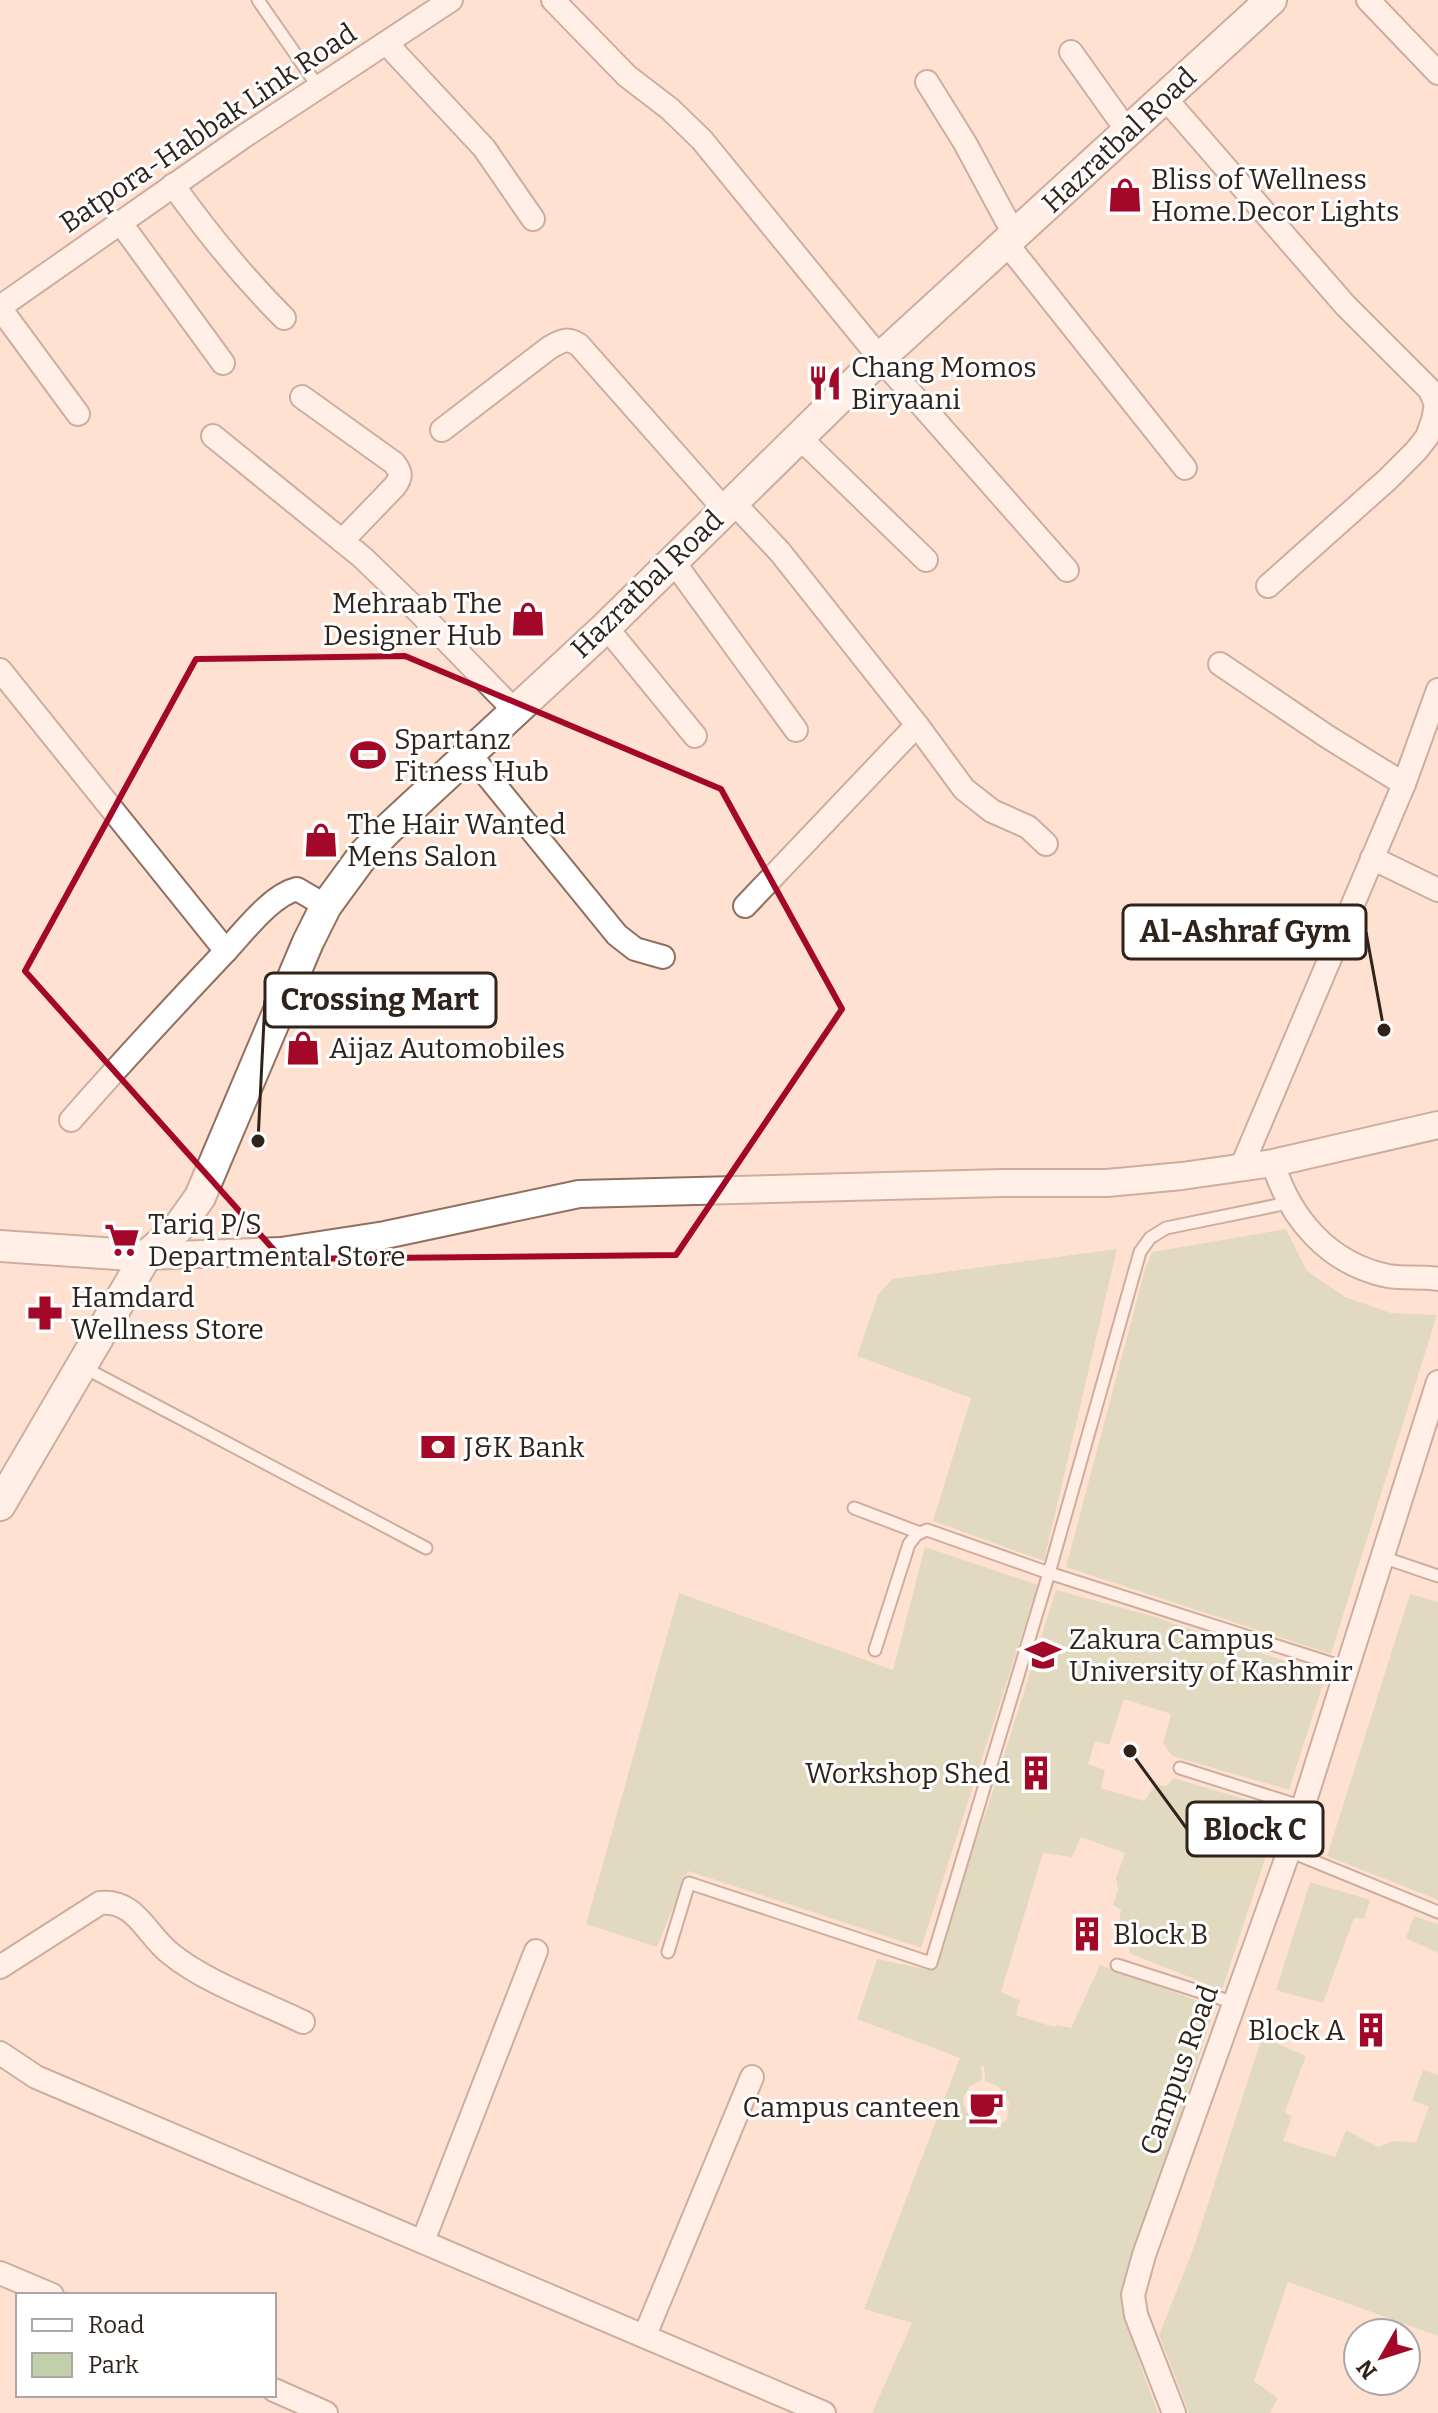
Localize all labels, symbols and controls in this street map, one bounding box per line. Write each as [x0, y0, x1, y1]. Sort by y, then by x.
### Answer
street label: Batpora-Habbak Link Road [54, 16, 362, 240]
street label: Hazratbal Road [1035, 60, 1203, 220]
place label: Bliss of Wellness Home.Decor Lights [1151, 163, 1399, 228]
shop icon: Bliss of Wellness Home.Decor Lights [1106, 176, 1144, 214]
place label: Chang Momos Biryaani [851, 351, 1037, 416]
restaurant icon: Chang Momos Biryaani [806, 364, 844, 402]
street label: Hazratbal Road [564, 503, 730, 665]
place label: Mehraab The Designer Hub [323, 587, 502, 652]
shop icon: Mehraab The Designer Hub [509, 600, 547, 638]
place label: Spartanz Fitness Hub [394, 723, 549, 788]
sports icon: Spartanz Fitness Hub [349, 736, 387, 774]
place label: The Hair Wanted Mens Salon [347, 808, 566, 873]
shop icon: The Hair Wanted Mens Salon [302, 821, 340, 859]
callout: Al-Ashraf Gym [1123, 905, 1366, 959]
text: Al-Ashraf Gym [1139, 914, 1351, 950]
callout: Crossing Mart [265, 973, 496, 1027]
text: Crossing Mart [281, 982, 480, 1018]
shop icon: Aijaz Automobiles [284, 1029, 322, 1067]
place label: Aijaz Automobiles [329, 1032, 565, 1065]
place label: Tariq P/S Departmental Store [148, 1208, 406, 1273]
supermarket icon: Tariq P/S Departmental Store [103, 1221, 141, 1259]
place label: Hamdard Wellness Store [71, 1281, 264, 1346]
pharmacy icon: Hamdard Wellness Store [26, 1294, 64, 1332]
bank icon: J&K Bank [419, 1428, 457, 1466]
place label: J&K Bank [463, 1431, 584, 1464]
place label: Zakura Campus University of Kashmir [1069, 1623, 1353, 1688]
school or university icon: Zakura Campus University of Kashmir [1024, 1636, 1062, 1674]
building icon: Workshop Shed [1017, 1754, 1055, 1792]
place label: Workshop Shed [805, 1757, 1010, 1790]
callout: Block C [1187, 1802, 1323, 1856]
text: Block C [1203, 1812, 1307, 1848]
building icon: Block B [1068, 1915, 1106, 1953]
place label: Block B [1113, 1918, 1208, 1951]
street label: Campus Road [1133, 1981, 1225, 2159]
building icon: Block A [1352, 2011, 1390, 2049]
place label: Block A [1248, 2014, 1345, 2047]
cafe icon: Campus canteen [967, 2088, 1005, 2126]
place label: Campus canteen [742, 2091, 960, 2124]
legend [16, 2293, 276, 2397]
text: Road [88, 2311, 144, 2339]
north arrow [1342, 2317, 1422, 2397]
text: Park [88, 2351, 139, 2379]
text: N [1351, 2354, 1383, 2384]

